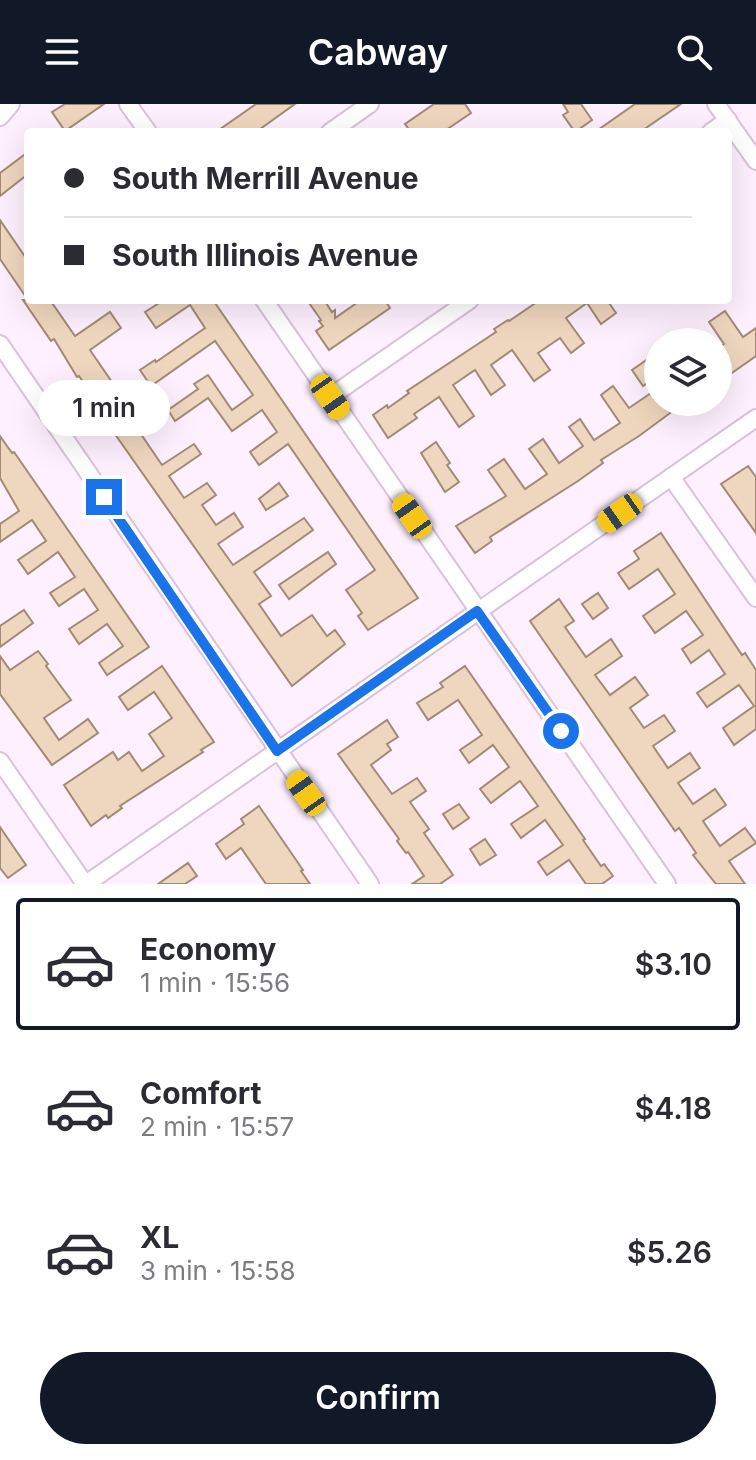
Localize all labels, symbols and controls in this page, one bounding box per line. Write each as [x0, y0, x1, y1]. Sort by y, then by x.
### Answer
icon: menu [40, 30, 84, 74]
text: Cabway [308, 30, 448, 74]
icon: search [672, 30, 716, 74]
text: South Merrill Avenue [112, 160, 419, 196]
text: South Illinois Avenue [112, 237, 418, 273]
map controls [644, 328, 732, 416]
button: layers [644, 328, 732, 416]
car [306, 370, 354, 424]
callout: 1 min [38, 381, 170, 437]
text: 1 min [72, 392, 136, 423]
route end [86, 479, 122, 515]
car [388, 489, 436, 543]
car [593, 489, 647, 537]
route start [543, 713, 579, 749]
car [282, 766, 330, 820]
icon: car [44, 928, 116, 1000]
text: Economy [140, 931, 276, 967]
text: $3.10 [635, 946, 712, 982]
text: 1 min · 15:56 [140, 967, 290, 998]
icon: car [44, 1072, 116, 1144]
text: Comfort [140, 1075, 261, 1111]
text: $4.18 [635, 1090, 712, 1126]
text: 2 min · 15:57 [140, 1111, 294, 1142]
icon: car [44, 1216, 116, 1288]
text: XL [140, 1219, 179, 1255]
text: $5.26 [627, 1234, 712, 1270]
text: 3 min · 15:58 [140, 1255, 296, 1286]
button: Confirm [40, 1352, 716, 1444]

